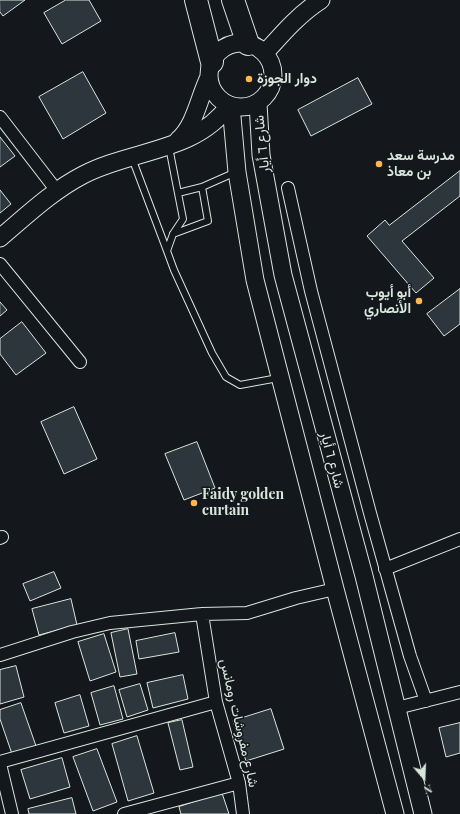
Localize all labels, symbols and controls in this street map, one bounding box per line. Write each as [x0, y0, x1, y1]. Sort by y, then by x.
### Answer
place label: دوار الجوزة [257, 71, 317, 87]
marker: دوار الجوزة [244, 74, 254, 84]
street label: شارع ٦ أيار [251, 114, 273, 174]
place label: مدرسة سعد بن معاذ [387, 148, 455, 180]
marker: مدرسة سعد بن معاذ [374, 159, 384, 169]
place label: أبو أيوب الأنصاري [364, 285, 411, 318]
marker: أبو أيوب الأنصاري [414, 296, 424, 306]
street label: شارع ٦ أيار [316, 430, 348, 490]
place label: Faidy golden curtain [202, 487, 284, 520]
marker: Faidy golden curtain [189, 498, 199, 508]
street label: شارع مفروشات رومانس [216, 657, 262, 789]
north arrow [404, 758, 444, 798]
text: N [422, 781, 434, 798]

